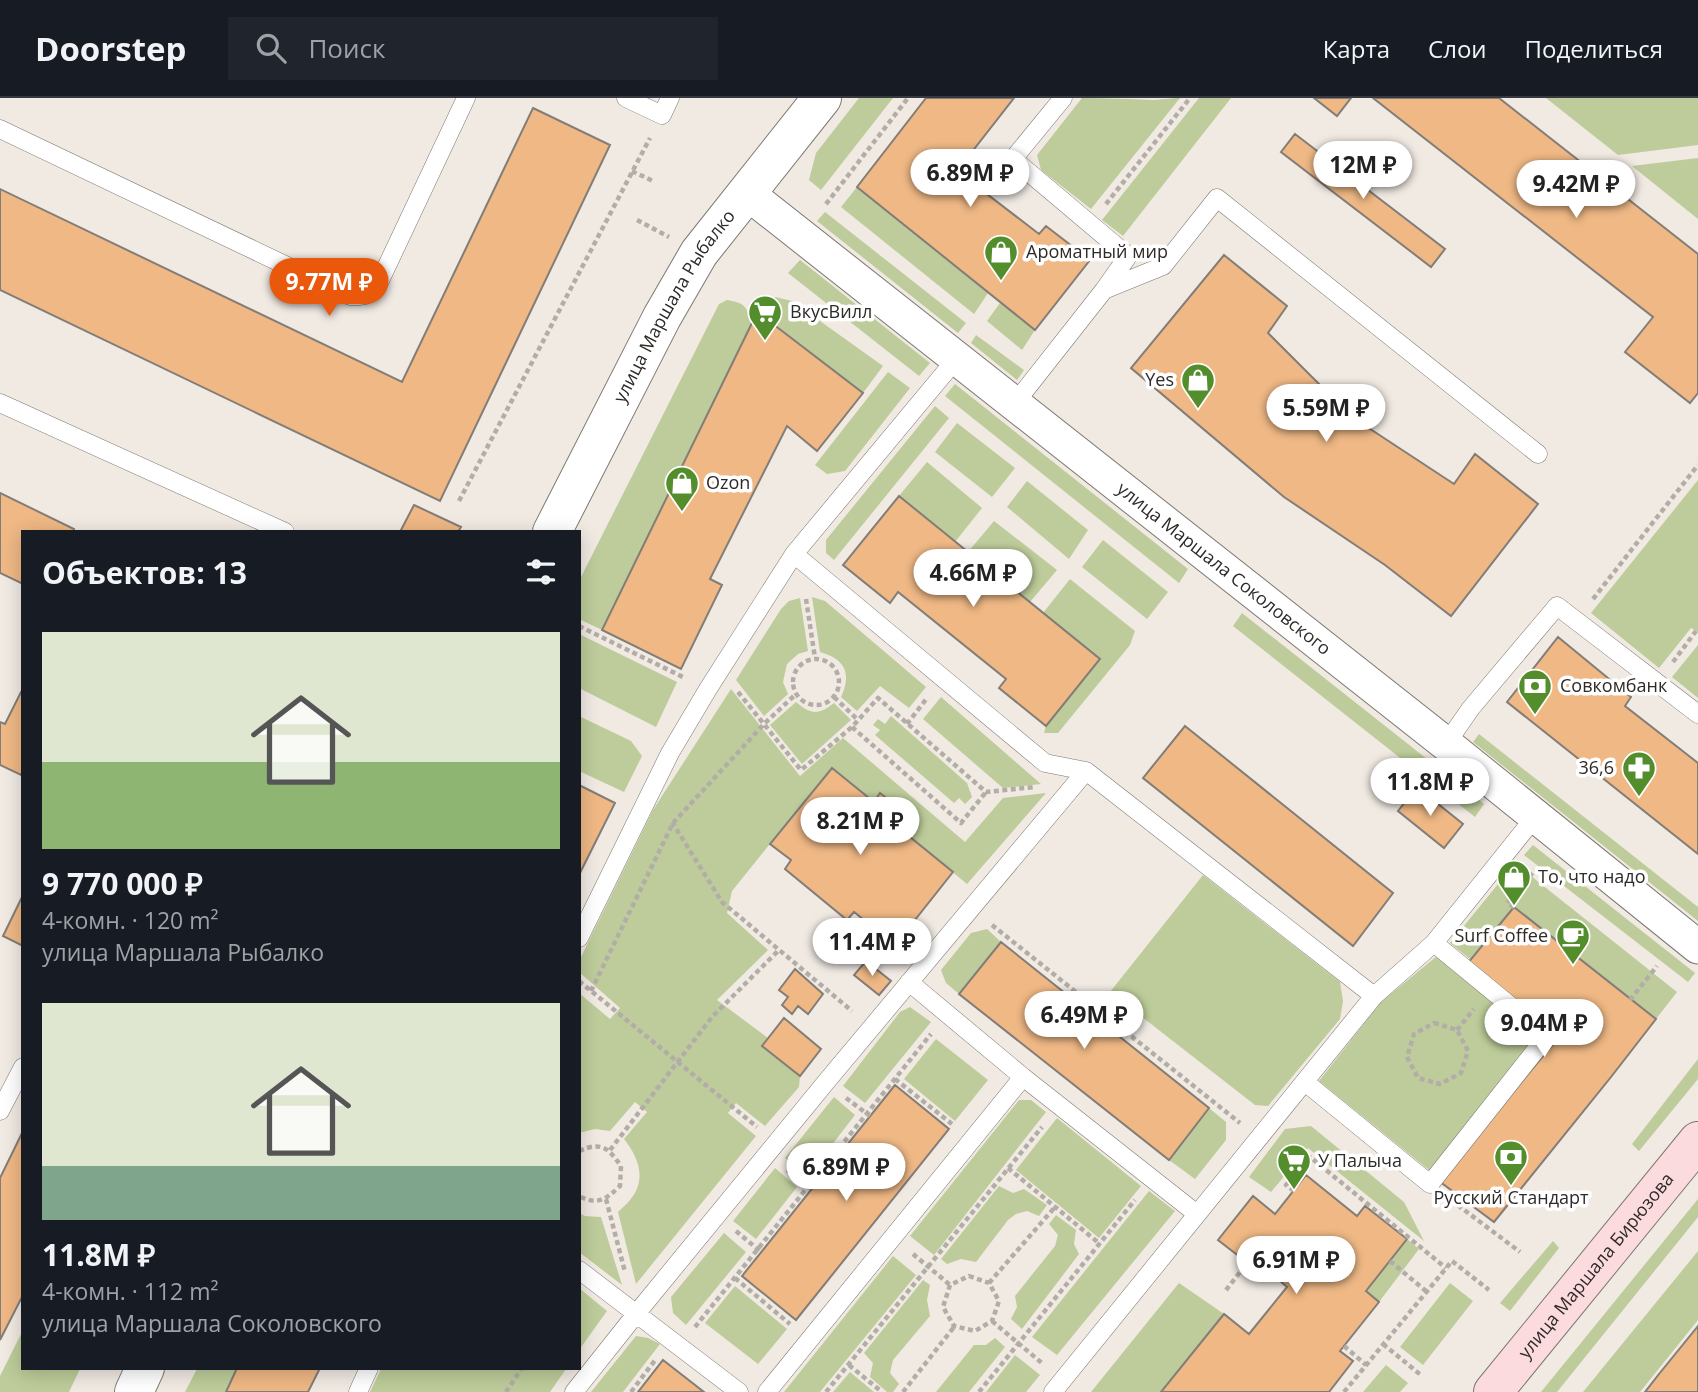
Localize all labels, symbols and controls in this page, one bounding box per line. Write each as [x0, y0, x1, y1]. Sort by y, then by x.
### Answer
search box [228, 17, 718, 80]
text: Doorstep [35, 26, 186, 71]
icon: search [252, 29, 290, 67]
text: Поиск [308, 30, 385, 66]
text: Карта [1323, 32, 1390, 65]
text: Слои [1428, 32, 1487, 65]
text: Поделиться [1525, 32, 1663, 65]
pin: 12M ₽ [1314, 141, 1412, 201]
text: 12M ₽ [1329, 148, 1397, 180]
pin: 6.89M ₽ [905, 150, 1035, 209]
text: 6.89M ₽ [926, 156, 1014, 188]
pin: 9.42M ₽ [1511, 160, 1641, 220]
text: 9.42M ₽ [1532, 167, 1620, 199]
street label: улица Маршала Рыбалко [607, 204, 740, 407]
shop icon: Ароматный мир [982, 233, 1020, 282]
place label: Ароматный мир [1026, 239, 1168, 263]
pin: 9.77M ₽ [264, 258, 394, 318]
text: 9.77M ₽ [285, 265, 373, 297]
supermarket icon: ВкусВилл [746, 293, 784, 342]
place label: ВкусВилл [790, 299, 872, 323]
shop icon: Yes [1179, 361, 1217, 410]
place label: Yes [1145, 367, 1174, 391]
pin: 5.59M ₽ [1261, 384, 1391, 444]
text: 5.59M ₽ [1282, 391, 1370, 423]
shop icon: Ozon [663, 464, 701, 513]
place label: Ozon [706, 470, 750, 494]
street label: улица Маршала Соколовского [1112, 476, 1336, 660]
pin: 4.66M ₽ [908, 550, 1038, 609]
text: Объектов: 13 [42, 552, 247, 593]
icon: filters [522, 553, 560, 591]
text: 4.66M ₽ [929, 556, 1017, 588]
bank icon: Совкомбанк [1516, 667, 1554, 716]
place label: Совкомбанк [1560, 673, 1668, 697]
icon: home [238, 677, 364, 803]
pharmacy icon: 36,6 [1620, 749, 1658, 798]
place label: 36,6 [1578, 755, 1614, 779]
pin: 11.8M ₽ [1365, 758, 1495, 818]
text: 11.8M ₽ [1386, 765, 1474, 797]
pin: 8.21M ₽ [795, 798, 925, 857]
text: 8.21M ₽ [816, 804, 904, 836]
shop icon: То, что надо [1495, 858, 1533, 907]
text: 9 770 000 ₽ [42, 863, 203, 904]
place label: То, что надо [1538, 864, 1646, 888]
text: 4-комн. · 120 m² [42, 904, 218, 936]
cafe icon: Surf Coffee [1554, 917, 1592, 966]
pin: 11.4M ₽ [807, 918, 937, 978]
place label: Surf Coffee [1455, 923, 1548, 947]
text: 11.4M ₽ [828, 925, 916, 957]
text: улица Маршала Рыбалко [42, 936, 324, 968]
pin: 6.49M ₽ [1019, 992, 1149, 1051]
text: 6.49M ₽ [1040, 998, 1128, 1030]
pin: 9.04M ₽ [1479, 1000, 1609, 1059]
text: 9.04M ₽ [1500, 1006, 1588, 1038]
icon: home [238, 1048, 364, 1174]
bank icon: Русский Стандарт [1492, 1138, 1530, 1187]
supermarket icon: У Палыча [1275, 1142, 1313, 1191]
pin: 6.89M ₽ [781, 1144, 911, 1203]
place label: У Палыча [1318, 1148, 1402, 1172]
text: 6.89M ₽ [802, 1150, 890, 1182]
street label: улица Маршала Бирюзова [1512, 1167, 1678, 1363]
place label: Русский Стандарт [1434, 1185, 1589, 1209]
text: 11.8M ₽ [42, 1234, 156, 1275]
pin: 6.91M ₽ [1231, 1236, 1361, 1296]
text: 6.91M ₽ [1252, 1243, 1340, 1275]
text: 4-комн. · 112 m² [42, 1275, 218, 1307]
text: улица Маршала Соколовского [42, 1307, 382, 1339]

